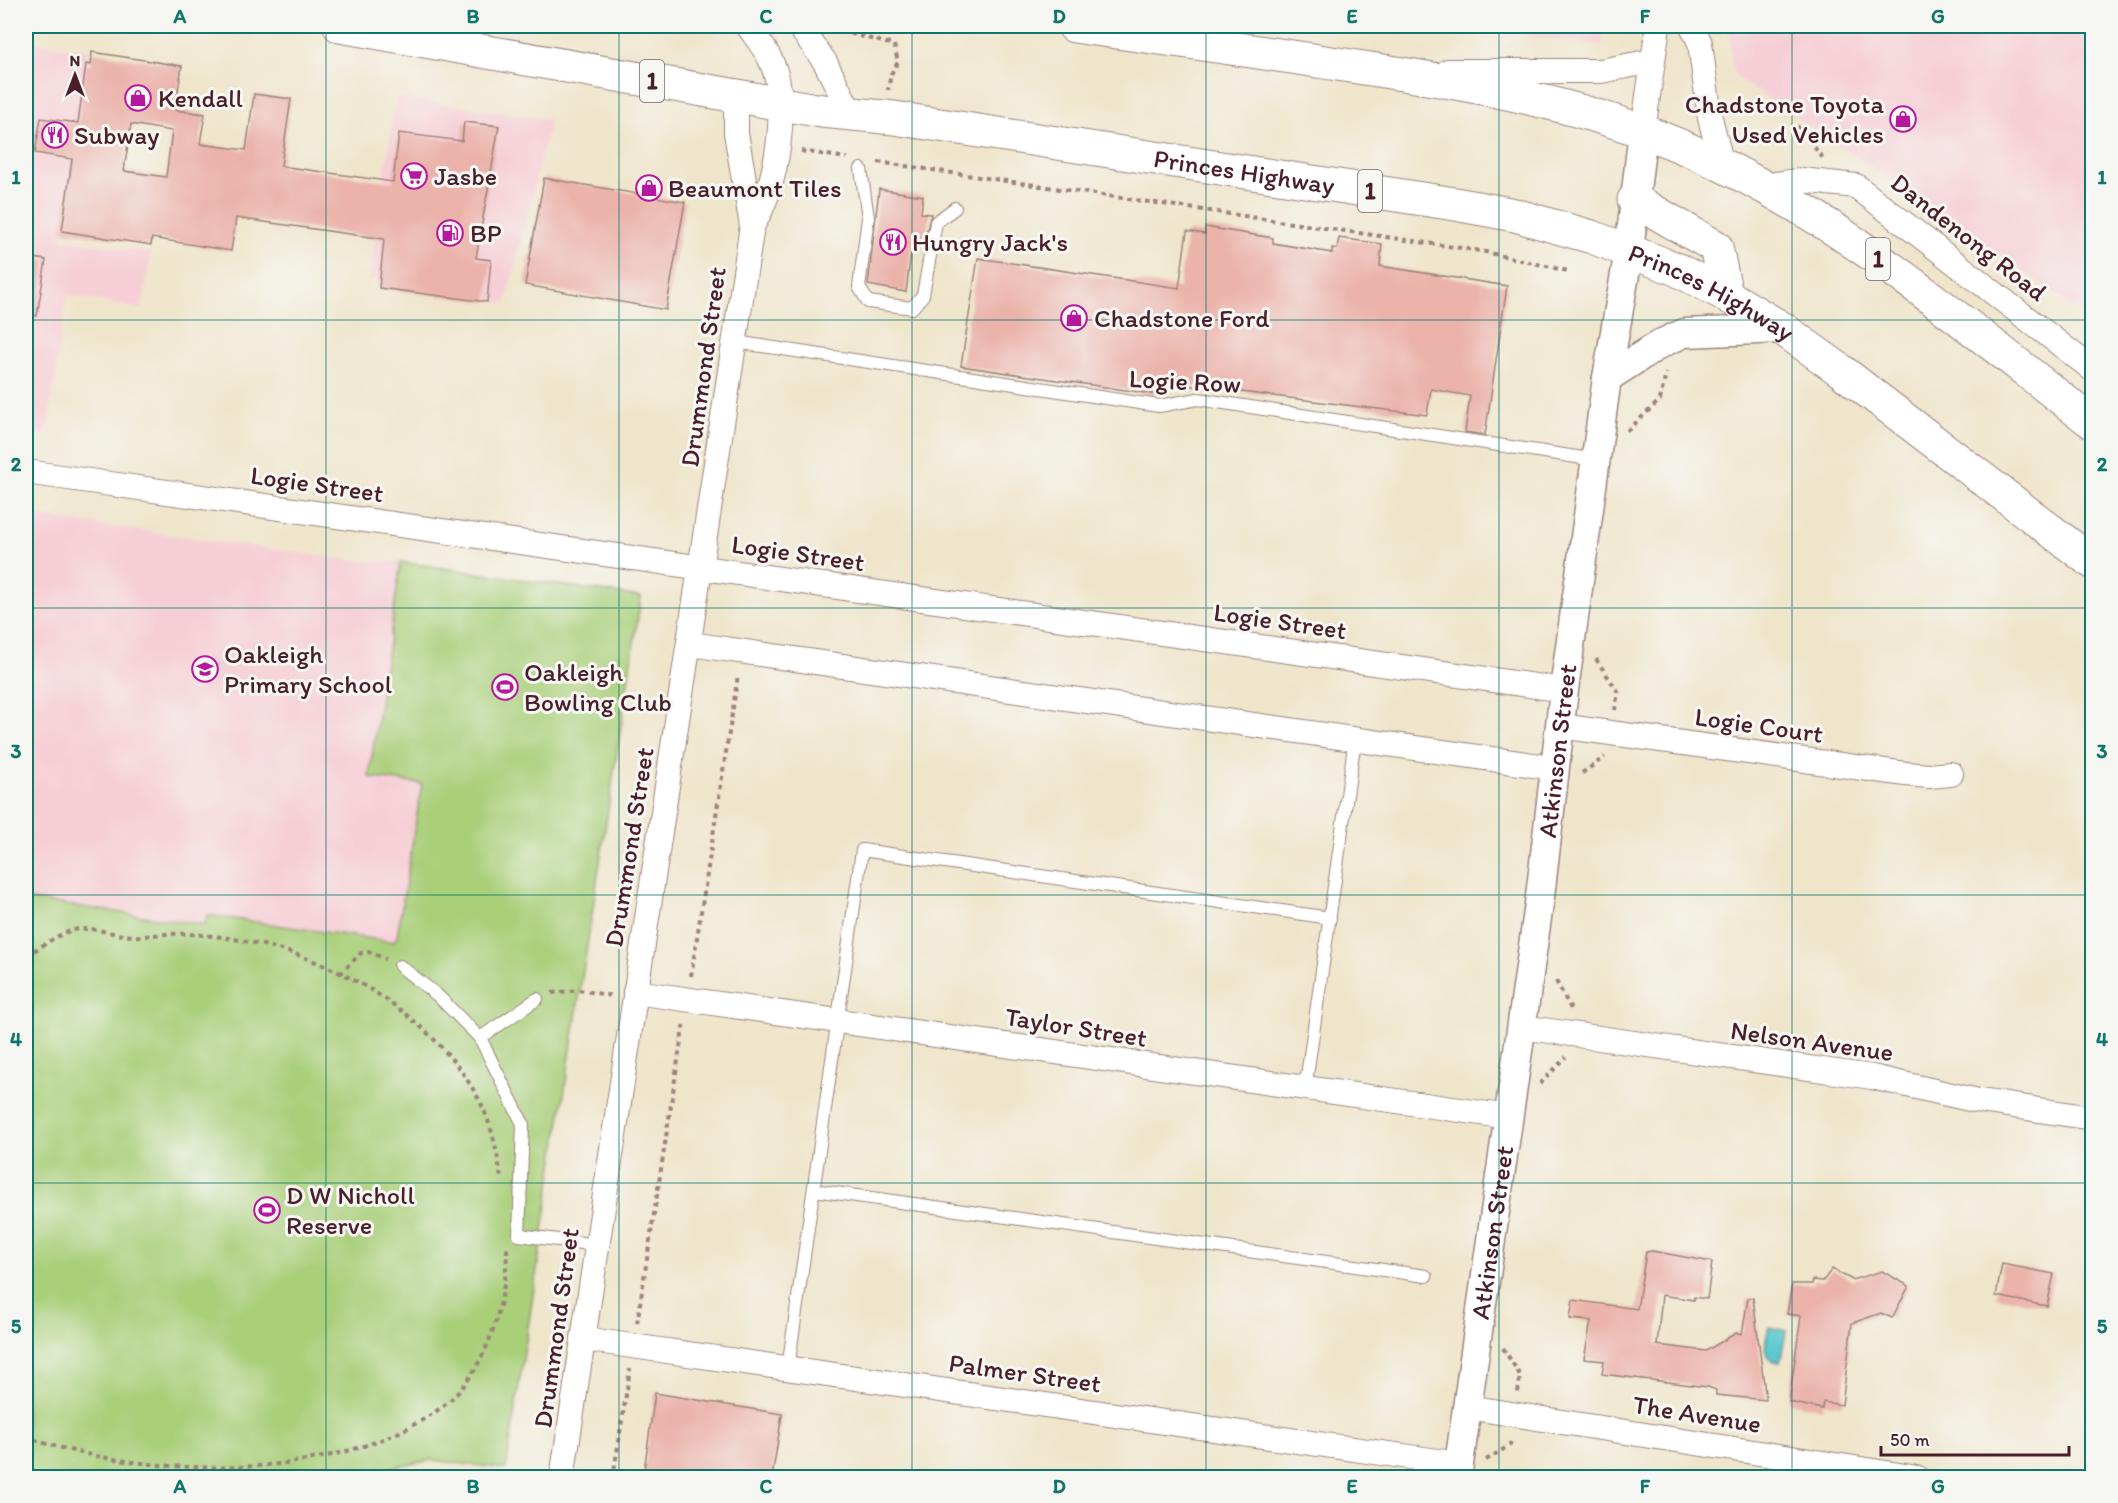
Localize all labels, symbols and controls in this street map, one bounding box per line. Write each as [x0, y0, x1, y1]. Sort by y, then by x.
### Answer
text: A [173, 4, 187, 28]
text: B [467, 4, 480, 28]
text: C [760, 4, 773, 28]
text: D [1052, 4, 1066, 28]
text: E [1346, 4, 1358, 28]
text: F [1640, 4, 1651, 28]
text: G [1931, 4, 1945, 28]
north arrow [45, 45, 105, 105]
text: N [70, 51, 80, 70]
road number: 1 [640, 60, 664, 102]
place label: Kendall [158, 82, 243, 114]
shop icon: Kendall [123, 83, 153, 113]
place label: Chadstone Toyota Used Vehicles [1685, 88, 1885, 150]
shop icon: Chadstone Toyota Used Vehicles [1888, 104, 1918, 134]
place label: Subway [74, 119, 159, 151]
restaurant icon: Subway [40, 120, 70, 150]
street label: Princes Highway [1151, 142, 1337, 201]
place label: Jasbe [434, 160, 497, 192]
supermarket icon: Jasbe [399, 161, 429, 191]
text: 1 [11, 165, 21, 189]
text: 1 [2097, 165, 2107, 189]
street label: Dandenong Road [1885, 166, 2053, 308]
road number: 1 [1358, 170, 1382, 212]
place label: Beaumont Tiles [668, 172, 842, 204]
shop icon: Beaumont Tiles [634, 173, 664, 203]
place label: BP [470, 217, 502, 249]
fuel station icon: BP [435, 218, 465, 248]
place label: Hungry Jack's [912, 226, 1068, 258]
restaurant icon: Hungry Jack's [878, 227, 908, 257]
street label: Princes Highway [1624, 236, 1801, 348]
road number: 1 [1866, 238, 1890, 280]
street label: Drummond Street [673, 265, 733, 469]
place label: Chadstone Ford [1094, 302, 1270, 334]
shop icon: Chadstone Ford [1059, 303, 1089, 333]
street label: Logie Row [1128, 362, 1242, 400]
text: 2 [11, 452, 22, 476]
text: 2 [2097, 452, 2108, 476]
street label: Logie Street [248, 459, 386, 509]
street label: Logie Street [729, 528, 867, 578]
street label: Logie Street [1211, 596, 1349, 646]
place label: Oakleigh Primary School [224, 638, 392, 700]
school or university icon: Oakleigh Primary School [190, 654, 220, 684]
place label: Oakleigh Bowling Club [524, 656, 672, 718]
street label: Atkinson Street [1531, 662, 1583, 840]
sports icon: Oakleigh Bowling Club [490, 672, 520, 702]
street label: Logie Court [1693, 700, 1825, 750]
text: 3 [11, 739, 22, 763]
text: 3 [2097, 739, 2108, 763]
street label: Drummond Street [597, 745, 661, 949]
street label: Taylor Street [1003, 1000, 1149, 1054]
street label: Nelson Avenue [1729, 1014, 1895, 1068]
text: 4 [10, 1027, 22, 1051]
text: 4 [2096, 1027, 2108, 1051]
street label: Atkinson Street [1464, 1143, 1520, 1321]
place label: D W Nicholl Reserve [286, 1179, 415, 1241]
sports icon: D W Nicholl Reserve [252, 1195, 282, 1225]
street label: Drummond Street [526, 1226, 586, 1430]
text: 5 [11, 1314, 22, 1338]
text: 5 [2097, 1314, 2108, 1338]
street label: Palmer Street [947, 1346, 1103, 1400]
street label: The Avenue [1631, 1388, 1763, 1440]
scale bar [1881, 1419, 2068, 1457]
text: 50 m [1890, 1429, 1930, 1451]
text: A [173, 1474, 187, 1498]
text: B [467, 1474, 480, 1498]
text: C [760, 1474, 773, 1498]
text: D [1052, 1474, 1066, 1498]
text: E [1346, 1474, 1358, 1498]
text: F [1640, 1474, 1651, 1498]
text: G [1931, 1474, 1945, 1498]

